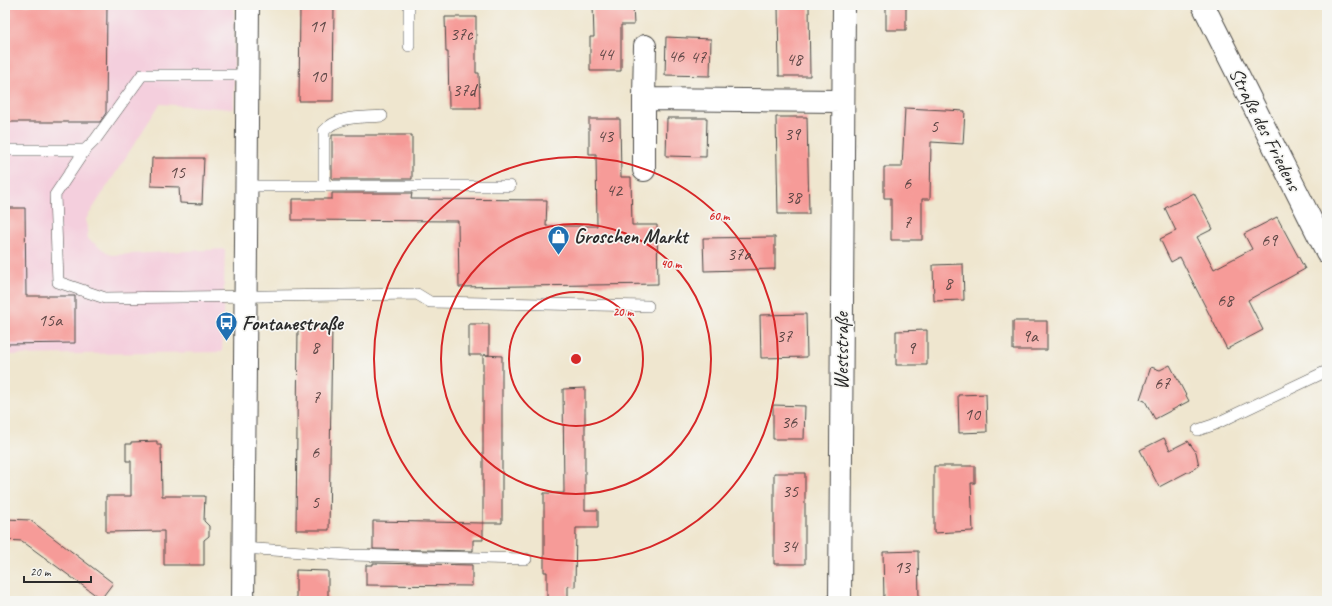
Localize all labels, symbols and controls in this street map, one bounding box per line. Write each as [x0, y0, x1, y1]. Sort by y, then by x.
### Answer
house number: 11 [309, 15, 326, 37]
house number: 37c [450, 23, 474, 45]
house number: 44 [597, 43, 615, 65]
house number: 46 [668, 45, 685, 67]
house number: 47 [690, 46, 707, 68]
house number: 48 [786, 48, 804, 70]
street label: Straße des Friedens [1223, 63, 1308, 197]
house number: 10 [310, 65, 328, 87]
house number: 37d [452, 79, 479, 101]
house number: 5 [930, 115, 939, 137]
house number: 39 [784, 123, 802, 145]
house number: 43 [597, 125, 615, 147]
house number: 15 [169, 161, 186, 183]
house number: 6 [903, 172, 912, 194]
house number: 42 [606, 179, 624, 201]
house number: 38 [785, 186, 803, 208]
text: 60 m [709, 208, 731, 224]
house number: 7 [903, 211, 912, 233]
shop icon: Groschen Markt [545, 223, 571, 256]
place label: Groschen Markt [574, 224, 690, 249]
house number: 69 [1261, 229, 1279, 251]
house number: 37a [727, 243, 752, 265]
text: 40 m [661, 256, 682, 272]
house number: 8 [944, 272, 954, 294]
house number: 68 [1217, 289, 1235, 311]
text: 20 m [613, 304, 634, 320]
house number: 15a [38, 309, 63, 331]
bus stop icon: Fontanestraße [214, 310, 240, 343]
place label: Fontanestraße [242, 311, 345, 336]
street label: Weststraße [829, 311, 854, 390]
house number: 37 [776, 325, 793, 347]
house number: 9a [1022, 325, 1039, 347]
house number: 8 [311, 336, 321, 358]
house number: 9 [907, 337, 917, 359]
centre of rings [569, 352, 583, 366]
house number: 67 [1154, 372, 1171, 394]
house number: 7 [312, 386, 321, 408]
house number: 10 [964, 403, 982, 425]
house number: 36 [781, 411, 798, 433]
house number: 6 [311, 441, 320, 463]
house number: 35 [782, 480, 799, 502]
house number: 5 [311, 491, 320, 513]
house number: 34 [781, 535, 799, 557]
house number: 13 [894, 556, 912, 578]
scale bar [24, 558, 91, 584]
text: 20 m [30, 564, 52, 580]

